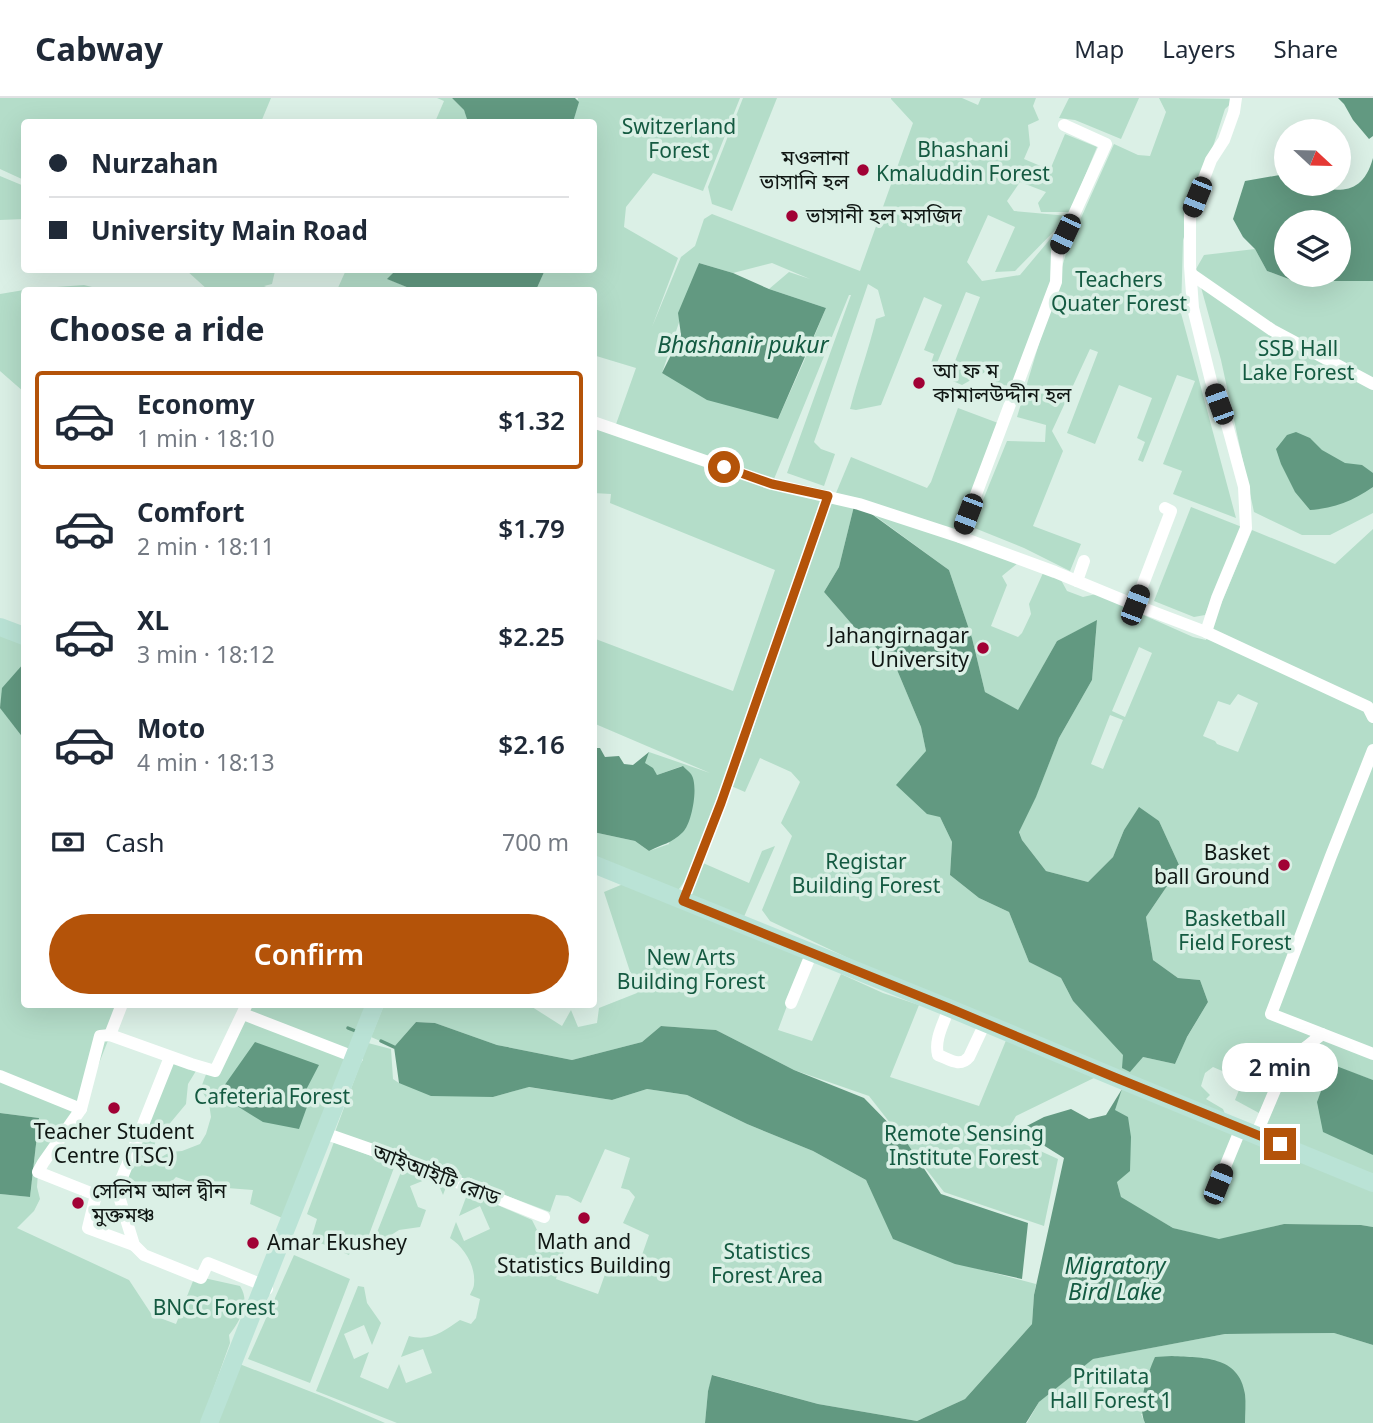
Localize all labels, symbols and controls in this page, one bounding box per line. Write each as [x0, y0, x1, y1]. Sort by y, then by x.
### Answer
text: Cabway [35, 26, 163, 71]
text: Map [1074, 32, 1124, 65]
text: Layers [1162, 32, 1236, 65]
text: Share [1274, 32, 1338, 65]
park label: Switzerland Forest [622, 112, 736, 164]
north arrow [1274, 119, 1351, 196]
map controls [1274, 119, 1351, 287]
park label: Bhashani Kmaluddin Forest [876, 135, 1050, 187]
place label: মওলানা ভাসানি হল [759, 143, 850, 195]
text: Nurzahan [91, 145, 218, 181]
marker: মওলানা ভাসানি হল [855, 162, 871, 178]
car [1180, 174, 1215, 220]
place label: ভাসানী হল মসজিদ [805, 201, 962, 229]
marker: ভাসানী হল মসজিদ [784, 208, 800, 224]
button: layers [1274, 210, 1351, 287]
car [1047, 211, 1084, 257]
text: University Main Road [91, 212, 368, 248]
park label: Teachers Quater Forest [1051, 265, 1187, 317]
text: Choose a ride [49, 307, 265, 350]
water label: Bhashanir pukur [657, 328, 830, 360]
park label: SSB Hall Lake Forest [1242, 334, 1355, 386]
place label: আ ফ ম কামালউদ্দীন হল [932, 356, 1072, 408]
marker: আ ফ ম কামালউদ্দীন হল [911, 375, 927, 391]
car [1202, 381, 1237, 427]
text: Economy [137, 386, 255, 422]
icon: car [53, 389, 116, 452]
text: $1.32 [498, 402, 565, 438]
text: 1 min · 18:10 [137, 422, 275, 454]
route start [708, 451, 740, 483]
car [951, 491, 986, 537]
text: Comfort [137, 494, 245, 530]
icon: car [53, 497, 116, 560]
text: $1.79 [498, 510, 565, 546]
text: 2 min · 18:11 [137, 530, 275, 562]
car [1118, 582, 1153, 628]
text: XL [137, 602, 169, 638]
icon: car [53, 605, 116, 668]
text: $2.25 [498, 618, 565, 654]
place label: Jahangirnagar University [827, 621, 969, 673]
text: 3 min · 18:12 [137, 638, 275, 670]
marker: Jahangirnagar University [975, 640, 991, 656]
text: Moto [137, 710, 205, 746]
icon: car [53, 713, 116, 776]
text: $2.16 [498, 726, 565, 762]
text: 4 min · 18:13 [137, 746, 275, 778]
icon: cash [49, 823, 87, 861]
text: Cash [105, 824, 165, 860]
text: 700 m [502, 826, 569, 858]
place label: Basket ball Ground [1154, 838, 1270, 890]
park label: Registar Building Forest [792, 847, 941, 899]
marker: Basket ball Ground [1276, 857, 1292, 873]
park label: Basketball Field Forest [1178, 904, 1292, 956]
button: Confirm [49, 914, 569, 994]
park label: New Arts Building Forest [617, 943, 766, 995]
callout: 2 min [1222, 1042, 1338, 1091]
text: 2 min [1249, 1051, 1311, 1083]
park label: Cafeteria Forest [194, 1082, 351, 1110]
marker: Teacher Student Centre (TSC) [106, 1100, 122, 1116]
place label: Teacher Student Centre (TSC) [34, 1117, 195, 1169]
park label: Remote Sensing Institute Forest [884, 1119, 1044, 1171]
route end [1264, 1128, 1296, 1160]
street label: আইআইটি রোড [368, 1137, 505, 1212]
car [1201, 1161, 1236, 1207]
place label: সেলিম আল দ্বীন মুক্তমঞ্চ [91, 1176, 227, 1228]
marker: সেলিম আল দ্বীন মুক্তমঞ্চ [70, 1195, 86, 1211]
marker: Math and Statistics Building [576, 1210, 592, 1226]
place label: Math and Statistics Building [497, 1227, 671, 1279]
place label: Amar Ekushey [267, 1228, 407, 1256]
marker: Amar Ekushey [245, 1235, 261, 1251]
park label: Statistics Forest Area [711, 1237, 823, 1289]
water label: Migratory Bird Lake [1065, 1249, 1167, 1307]
park label: BNCC Forest [153, 1293, 276, 1321]
park label: Pritilata Hall Forest 1 [1050, 1362, 1172, 1414]

